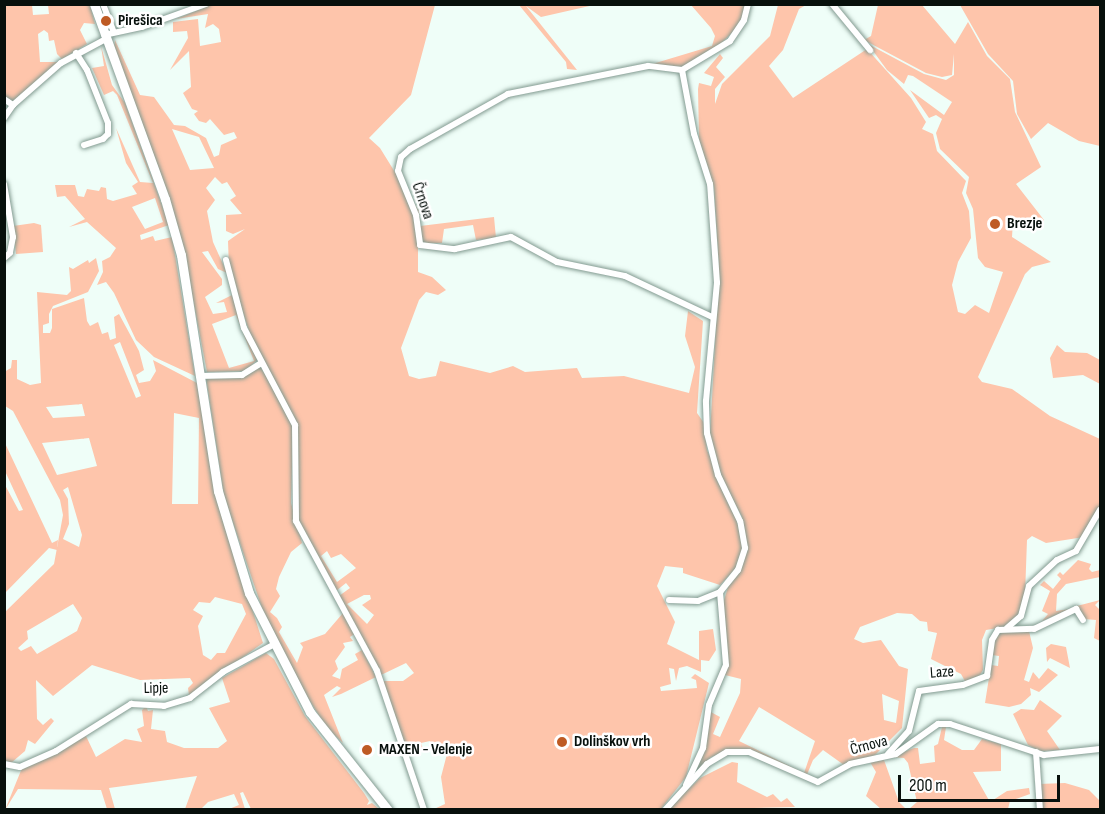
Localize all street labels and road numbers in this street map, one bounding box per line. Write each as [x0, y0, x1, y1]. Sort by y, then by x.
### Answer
street label: Črnova [407, 180, 437, 222]
street label: Laze [929, 663, 955, 683]
street label: Lipje [143, 679, 169, 699]
street label: Črnova [848, 732, 890, 760]

